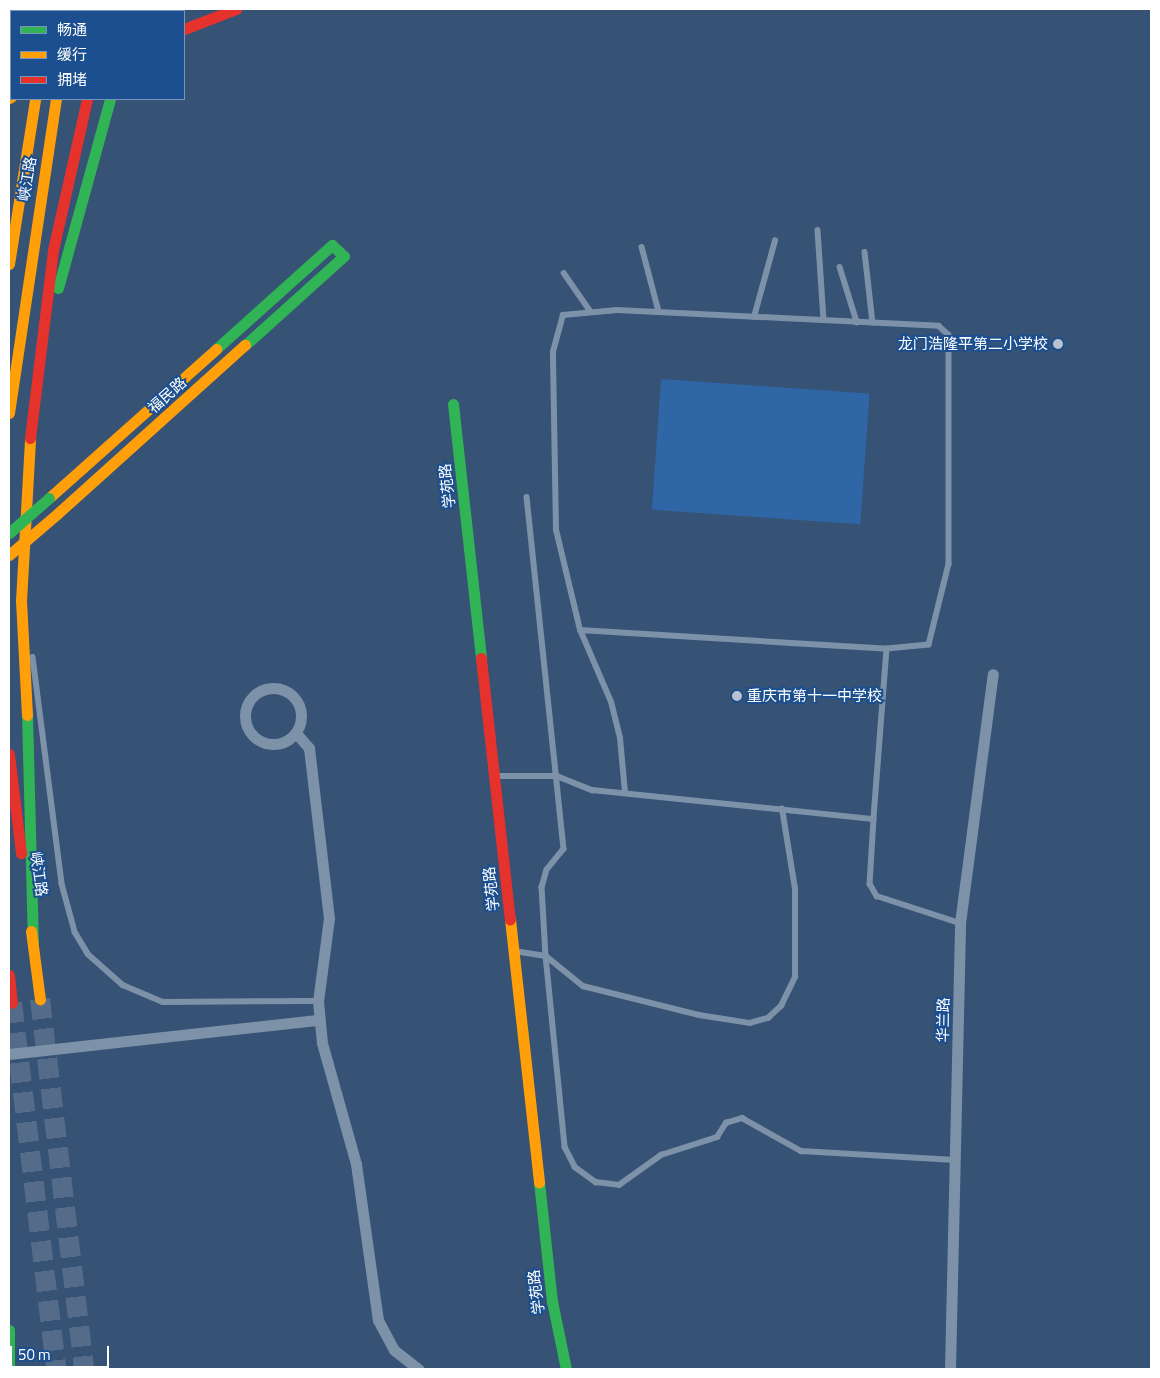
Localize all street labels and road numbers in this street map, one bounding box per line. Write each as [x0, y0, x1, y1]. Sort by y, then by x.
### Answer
street label: 峡江路 [14, 155, 40, 203]
street label: 福民路 [144, 373, 190, 417]
street label: 学苑路 [436, 463, 458, 509]
street label: 峡江路 [27, 850, 51, 898]
street label: 学苑路 [480, 866, 502, 912]
street label: 华兰路 [934, 997, 952, 1043]
street label: 学苑路 [524, 1269, 548, 1315]

